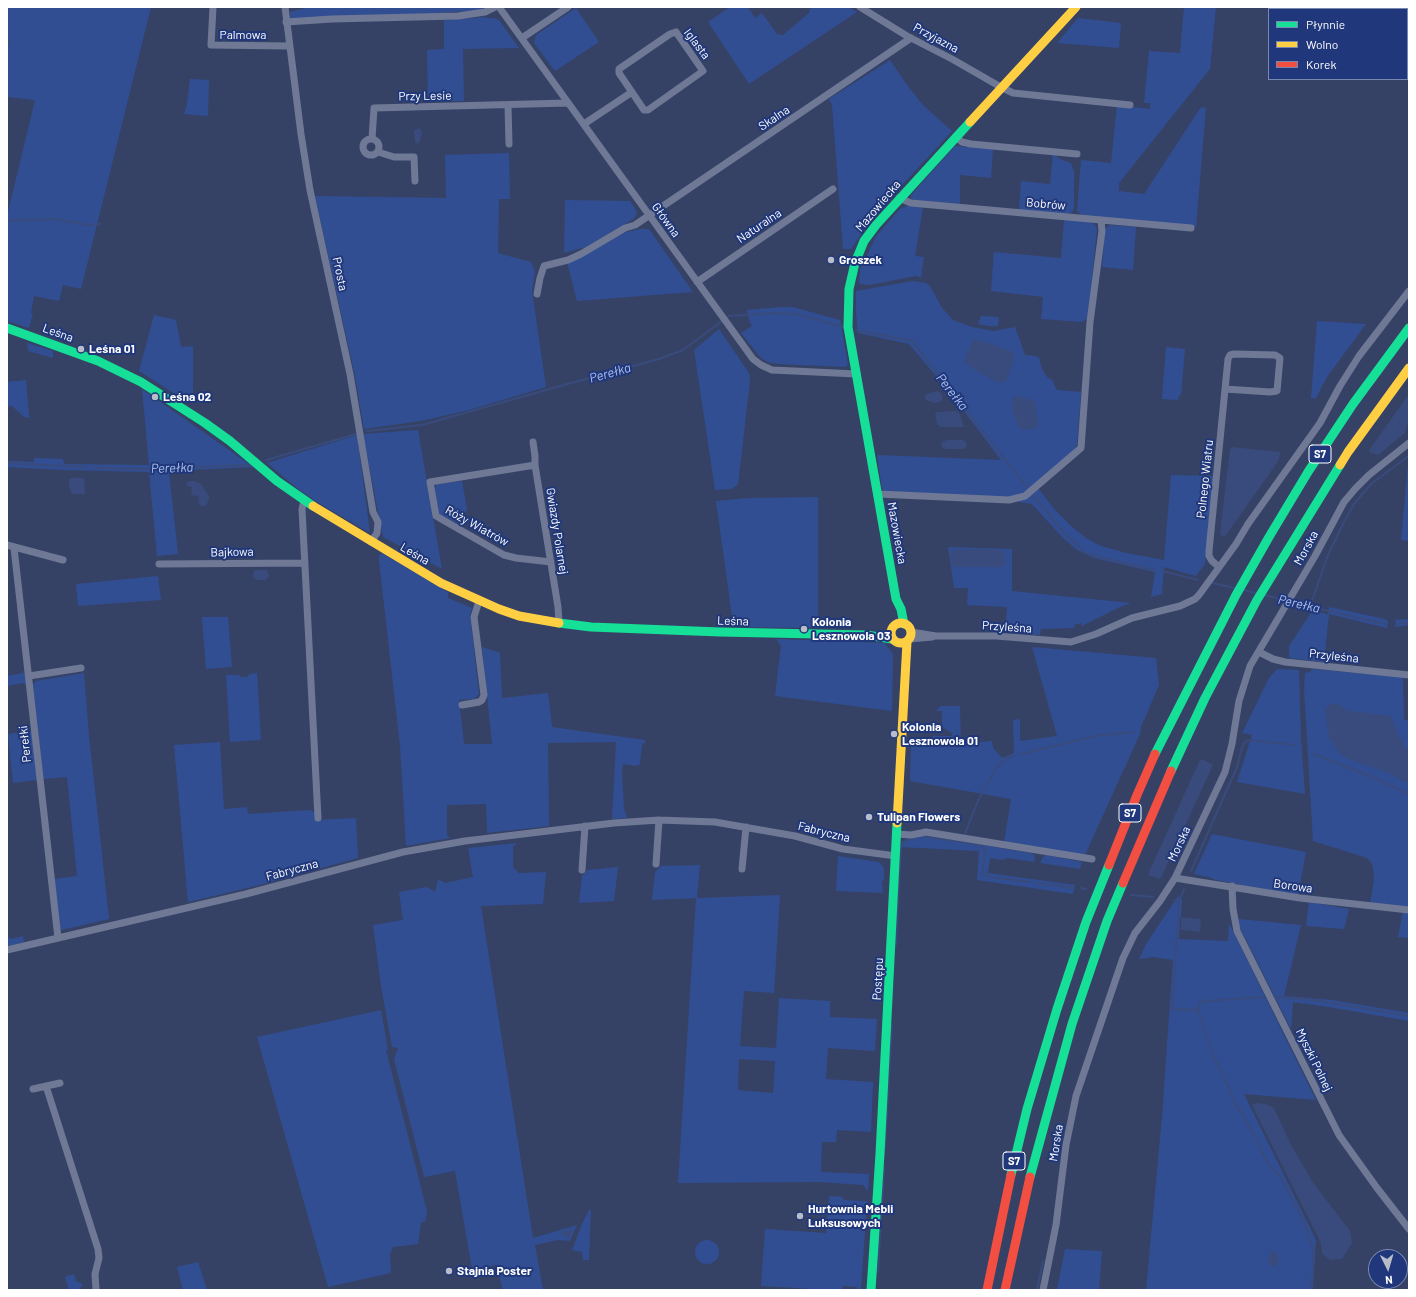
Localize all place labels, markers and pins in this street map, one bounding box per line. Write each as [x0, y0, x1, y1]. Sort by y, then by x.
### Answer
place label: Groszek [839, 253, 882, 267]
marker: Groszek [826, 255, 836, 265]
place label: Leśna 01 [89, 342, 135, 356]
marker: Leśna 01 [76, 344, 86, 354]
place label: Leśna 02 [163, 390, 211, 404]
marker: Leśna 02 [150, 392, 160, 402]
place label: Kolonia Lesznowola 03 [812, 615, 890, 643]
marker: Kolonia Lesznowola 03 [799, 624, 809, 634]
place label: Kolonia Lesznowola 01 [902, 720, 978, 748]
marker: Kolonia Lesznowola 01 [889, 729, 899, 739]
place label: Tulipan Flowers [877, 810, 960, 824]
marker: Tulipan Flowers [864, 812, 874, 822]
place label: Hurtownia Mebli Luksusowych [808, 1202, 893, 1230]
marker: Hurtownia Mebli Luksusowych [795, 1211, 805, 1221]
place label: Stajnia Poster [457, 1264, 532, 1278]
marker: Stajnia Poster [444, 1266, 454, 1276]

